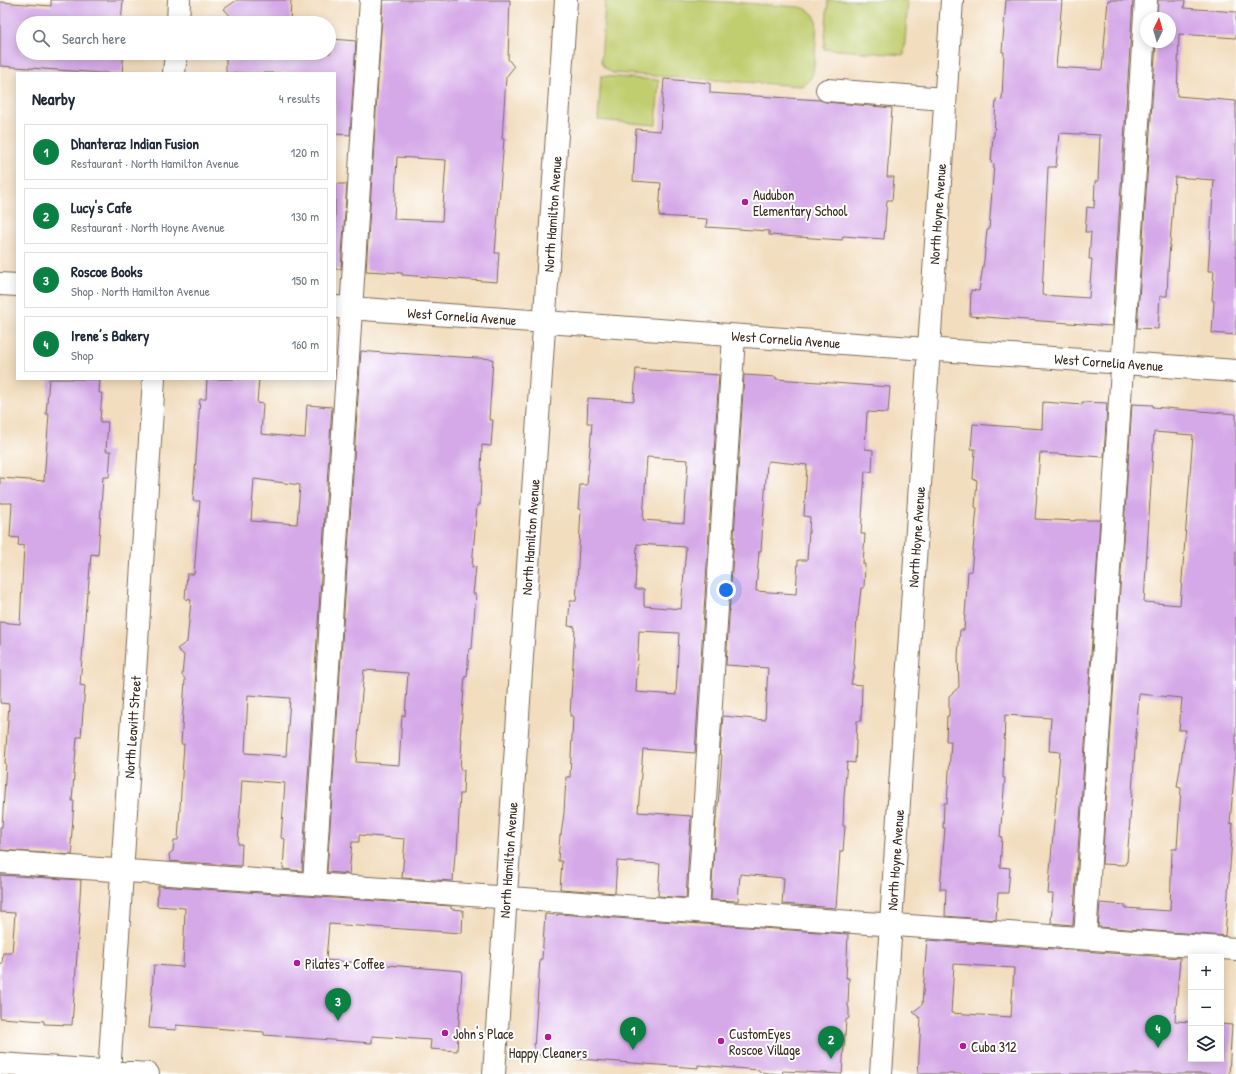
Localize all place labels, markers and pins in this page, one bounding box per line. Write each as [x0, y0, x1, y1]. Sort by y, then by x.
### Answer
place label: Audubon Elementary School [753, 185, 848, 221]
marker: Audubon Elementary School [740, 197, 750, 207]
place label: Pilates + Coffee [305, 954, 385, 973]
marker: Pilates + Coffee [292, 958, 302, 968]
pin: 3 [325, 988, 351, 1021]
pin: 4 [1145, 1015, 1171, 1048]
pin: 1 [620, 1017, 646, 1050]
place label: John's Place [453, 1024, 514, 1043]
place label: CustomEyes Roscoe Village [729, 1024, 801, 1060]
pin: 2 [818, 1026, 844, 1059]
marker: John's Place [440, 1028, 450, 1038]
marker: Happy Cleaners [543, 1032, 553, 1042]
marker: CustomEyes Roscoe Village [716, 1036, 726, 1046]
place label: Cuba 312 [971, 1037, 1017, 1056]
marker: Cuba 312 [958, 1041, 968, 1051]
place label: Happy Cleaners [509, 1043, 587, 1063]

